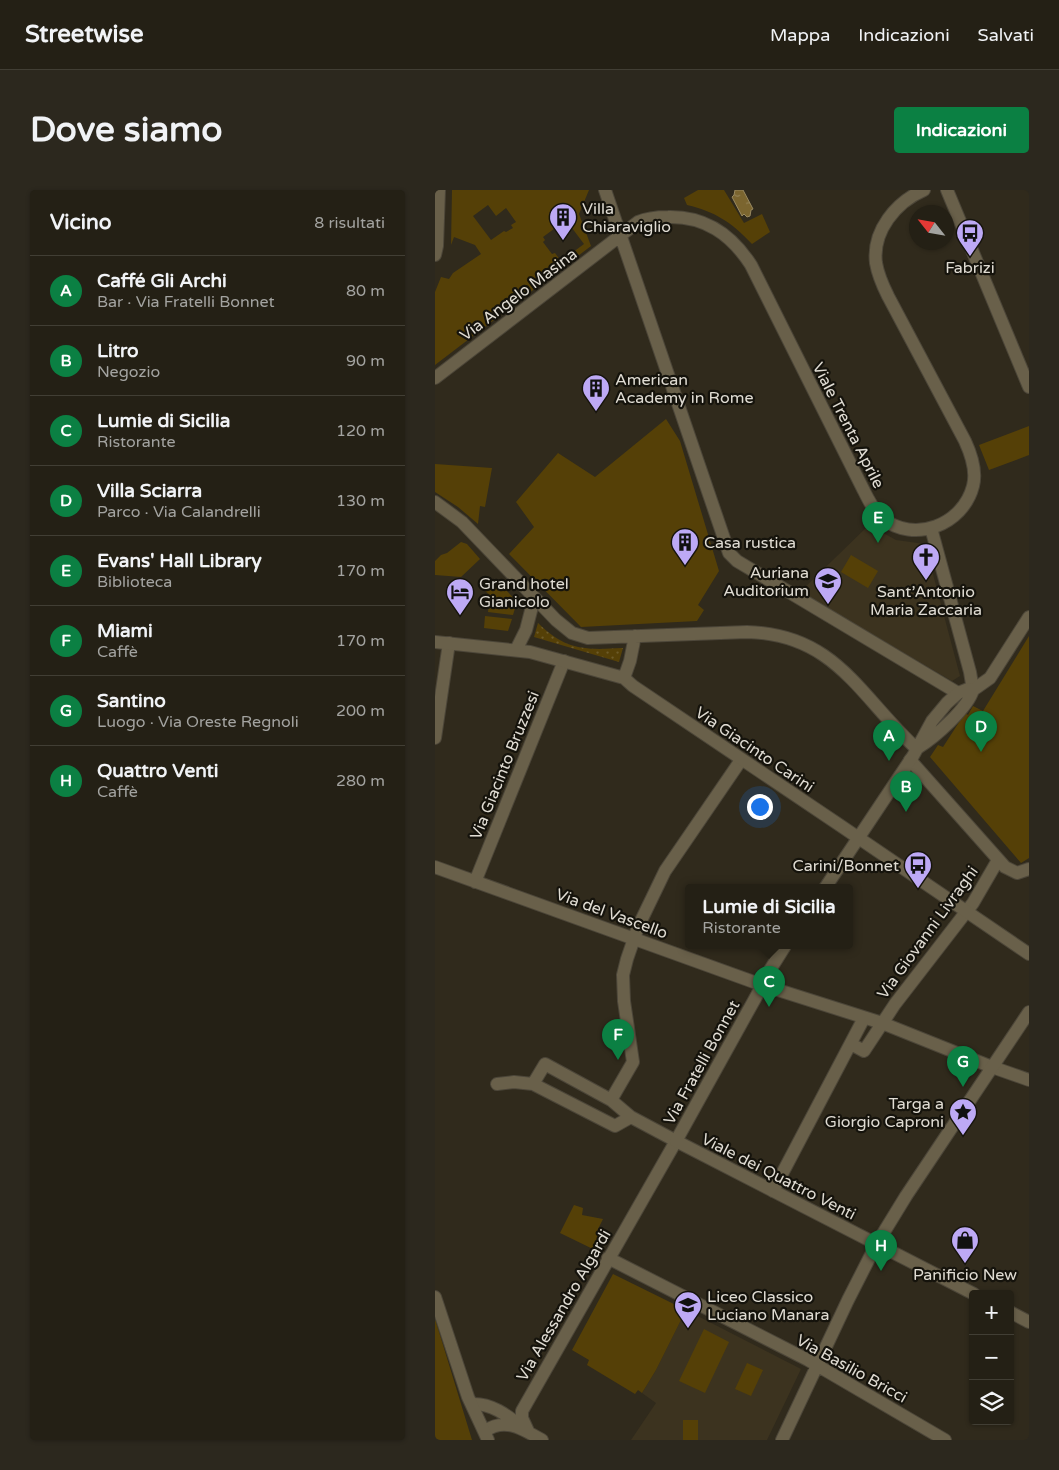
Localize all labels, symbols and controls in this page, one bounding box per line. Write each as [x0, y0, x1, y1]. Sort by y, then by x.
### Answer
text: Streetwise [25, 20, 144, 49]
text: Mappa [770, 24, 830, 46]
text: Indicazioni [858, 24, 950, 46]
text: Salvati [978, 24, 1034, 46]
button: Indicazioni [894, 107, 1029, 153]
text: Dove siamo [30, 109, 222, 151]
place label: Villa Chiaraviglio [582, 199, 671, 237]
building icon: Villa Chiaraviglio [548, 202, 578, 241]
north arrow [909, 205, 954, 250]
text: Vicino [50, 210, 112, 235]
text: 8 risultati [314, 213, 385, 233]
bus stop icon: Fabrizi [955, 218, 985, 257]
street label: Via Angelo Masina [456, 244, 581, 345]
place label: Fabrizi [945, 258, 995, 278]
text: Caffé Gli Archi [97, 270, 227, 292]
text: A [60, 281, 72, 301]
text: 80 m [346, 281, 385, 301]
text: Bar · Via Fratelli Bonnet [97, 292, 275, 312]
text: Litro [97, 340, 138, 362]
text: B [60, 351, 72, 371]
text: 90 m [346, 351, 385, 371]
street label: Viale Trenta Aprile [808, 359, 889, 492]
text: Negozio [97, 362, 160, 382]
place label: American Academy in Rome [615, 370, 753, 408]
building icon: American Academy in Rome [581, 373, 611, 412]
text: Lumie di Sicilia [97, 410, 230, 432]
text: C [60, 421, 72, 441]
text: 120 m [336, 421, 385, 441]
text: Ristorante [97, 432, 175, 452]
text: Villa Sciarra [97, 480, 202, 502]
text: D [60, 491, 72, 511]
text: 130 m [336, 491, 385, 511]
text: Parco · Via Calandrelli [97, 502, 261, 522]
pin: E [862, 502, 894, 543]
building icon: Casa rustica [670, 527, 700, 566]
place label: Casa rustica [704, 533, 796, 553]
church icon: Sant’Antonio Maria Zaccaria [911, 542, 941, 581]
text: Evans' Hall Library [97, 550, 262, 572]
text: E [61, 561, 71, 581]
text: 170 m [336, 561, 385, 581]
place label: Auriana Auditorium [723, 563, 809, 601]
school or university icon: Auriana Auditorium [813, 566, 843, 605]
text: Biblioteca [97, 572, 172, 592]
place label: Grand hotel Gianicolo [479, 574, 569, 612]
hotel icon: Grand hotel Gianicolo [445, 577, 475, 616]
place label: Sant’Antonio Maria Zaccaria [870, 582, 982, 620]
text: Miami [97, 620, 153, 642]
text: F [61, 631, 71, 651]
text: 170 m [336, 631, 385, 651]
text: Caffè [97, 642, 138, 662]
street label: Via Giacinto Bruzzesi [466, 688, 544, 843]
text: Santino [97, 690, 166, 712]
text: G [60, 701, 72, 721]
text: 200 m [336, 701, 385, 721]
street label: Via Giacinto Carini [691, 703, 818, 797]
pin: D [965, 711, 997, 752]
text: Luogo · Via Oreste Regnoli [97, 712, 299, 732]
pin: A [873, 720, 905, 761]
text: Quattro Venti [97, 760, 219, 782]
text: H [60, 771, 72, 791]
text: 280 m [336, 771, 385, 791]
pin: B [890, 771, 922, 812]
text: Caffè [97, 782, 138, 802]
your location [747, 794, 773, 820]
bus stop icon: Carini/Bonnet [903, 850, 933, 889]
place label: Carini/Bonnet [793, 856, 899, 876]
street label: Via Giovanni Livraghi [873, 862, 983, 1003]
street label: Via del Vascello [553, 884, 670, 943]
popup [685, 884, 853, 949]
text: Lumie di Sicilia [702, 896, 836, 918]
text: Ristorante [702, 918, 781, 938]
pin: C [753, 966, 785, 1007]
street label: Via Fratelli Bonnet [659, 997, 744, 1128]
pin: F [602, 1019, 634, 1060]
pin: G [947, 1046, 979, 1087]
place label: Targa a Giorgio Caproni [825, 1094, 944, 1132]
place icon: Targa a Giorgio Caproni [948, 1097, 978, 1136]
street label: Viale dei Quattro Venti [698, 1129, 859, 1225]
shop icon: Panificio New [950, 1225, 980, 1264]
street label: Via Alessandro Algardi [512, 1226, 615, 1385]
pin: H [865, 1230, 897, 1271]
place label: Panificio New [913, 1265, 1017, 1285]
place label: Liceo Classico Luciano Manara [707, 1287, 829, 1325]
school or university icon: Liceo Classico Luciano Manara [673, 1290, 703, 1329]
map controls [969, 1290, 1014, 1425]
button: + [969, 1290, 1014, 1335]
street label: Via Basilio Bricci [793, 1330, 910, 1408]
button: − [969, 1335, 1014, 1380]
button: layers [969, 1380, 1014, 1425]

